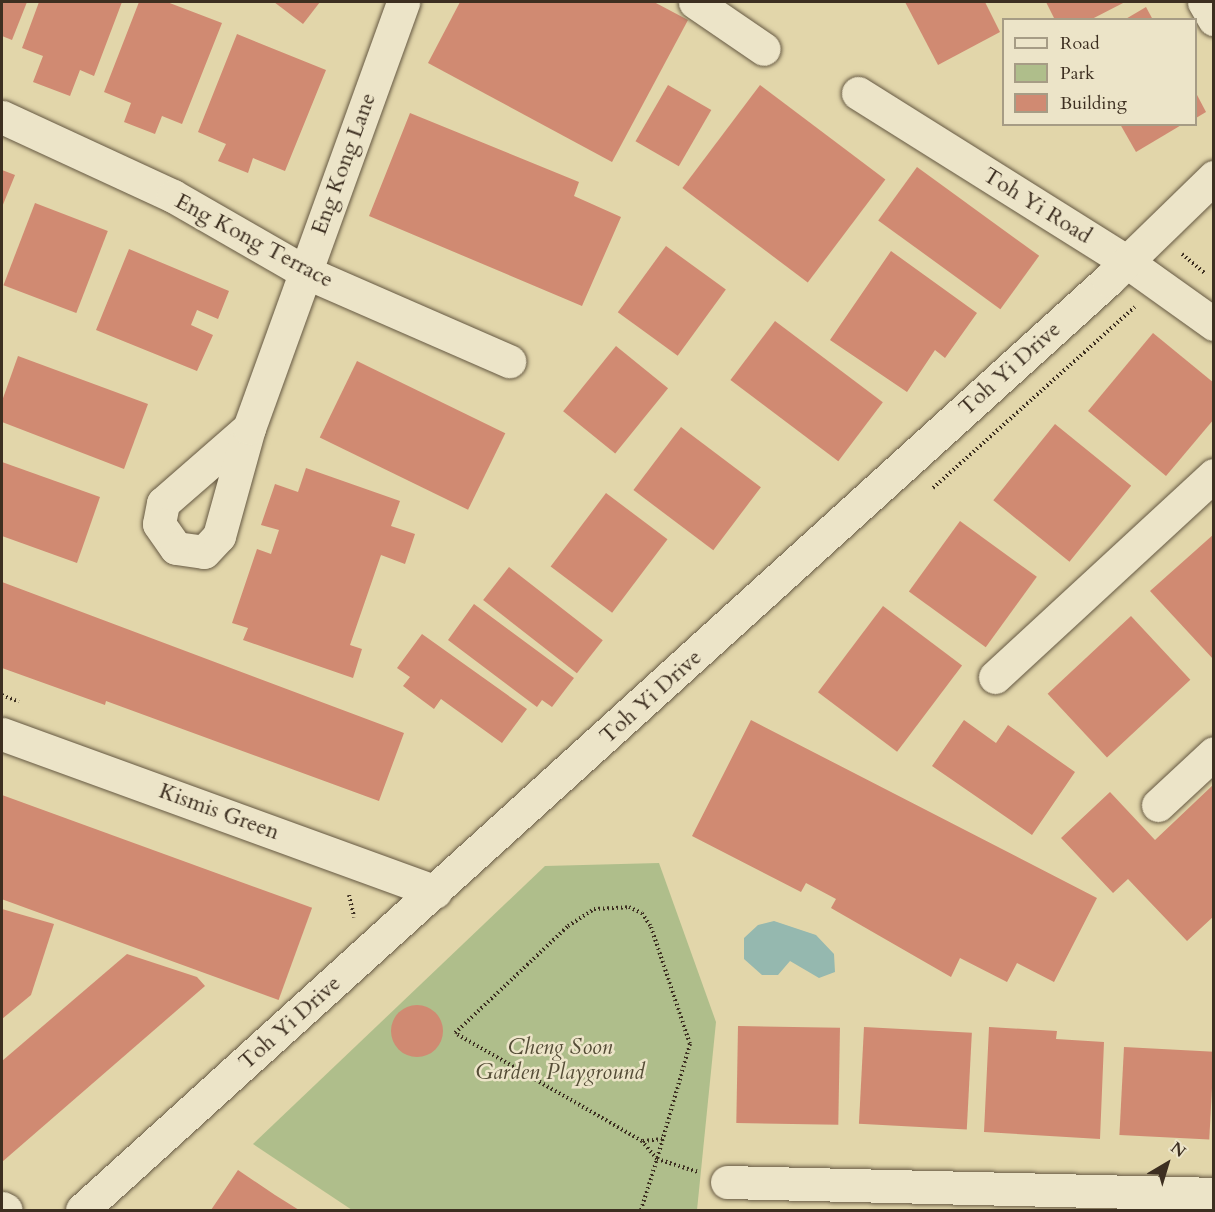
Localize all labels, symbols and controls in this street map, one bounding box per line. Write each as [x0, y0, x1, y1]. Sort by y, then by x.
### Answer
legend [1002, 18, 1197, 126]
text: Road [1060, 31, 1100, 56]
text: Park [1060, 61, 1095, 86]
street label: Eng Kong Lane [306, 90, 382, 238]
text: Building [1060, 91, 1127, 116]
street label: Toh Yi Road [978, 162, 1096, 250]
street label: Eng Kong Terrace [171, 188, 337, 294]
street label: Toh Yi Drive [954, 316, 1066, 422]
street label: Toh Yi Drive [595, 644, 707, 750]
street label: Kismis Green [155, 778, 283, 846]
street label: Toh Yi Drive [234, 970, 346, 1076]
park label: Cheng Soon Garden Playground [476, 1034, 644, 1086]
north arrow [1137, 1134, 1197, 1194]
text: N [1166, 1137, 1190, 1163]

